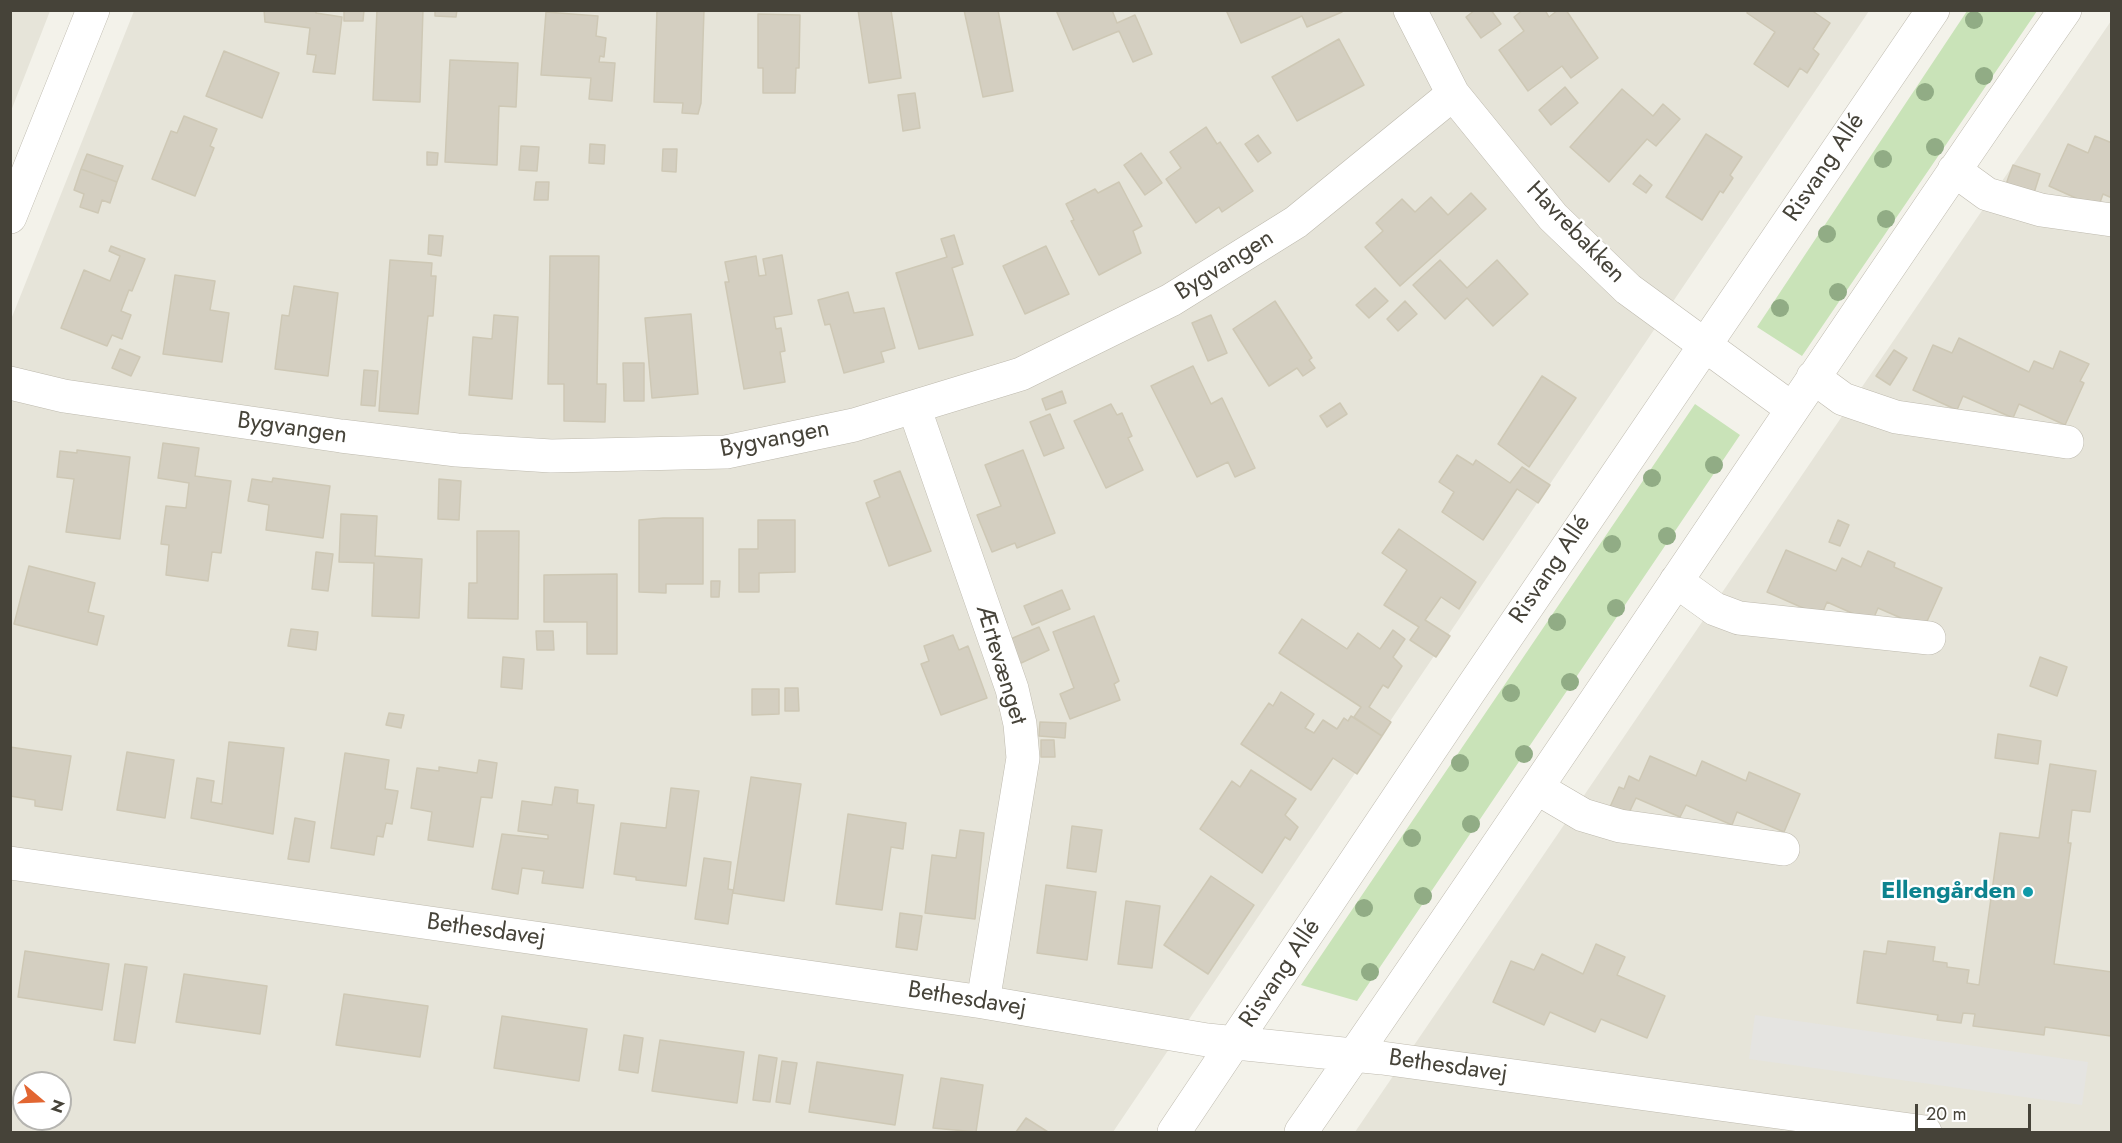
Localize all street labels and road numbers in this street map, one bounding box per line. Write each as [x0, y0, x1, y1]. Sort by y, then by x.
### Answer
street label: Risvang Allé [1778, 109, 1872, 227]
street label: Havrebakken [1519, 176, 1631, 290]
street label: Bygvangen [1170, 224, 1280, 308]
street label: Bygvangen [235, 407, 349, 451]
street label: Bygvangen [718, 415, 832, 465]
street label: Risvang Allé [1504, 511, 1598, 629]
street label: Ærtevænget [968, 602, 1032, 728]
street label: Bethesdavej [425, 908, 547, 954]
street label: Risvang Allé [1234, 915, 1328, 1033]
street label: Bethesdavej [906, 976, 1028, 1024]
street label: Bethesdavej [1387, 1044, 1509, 1090]

